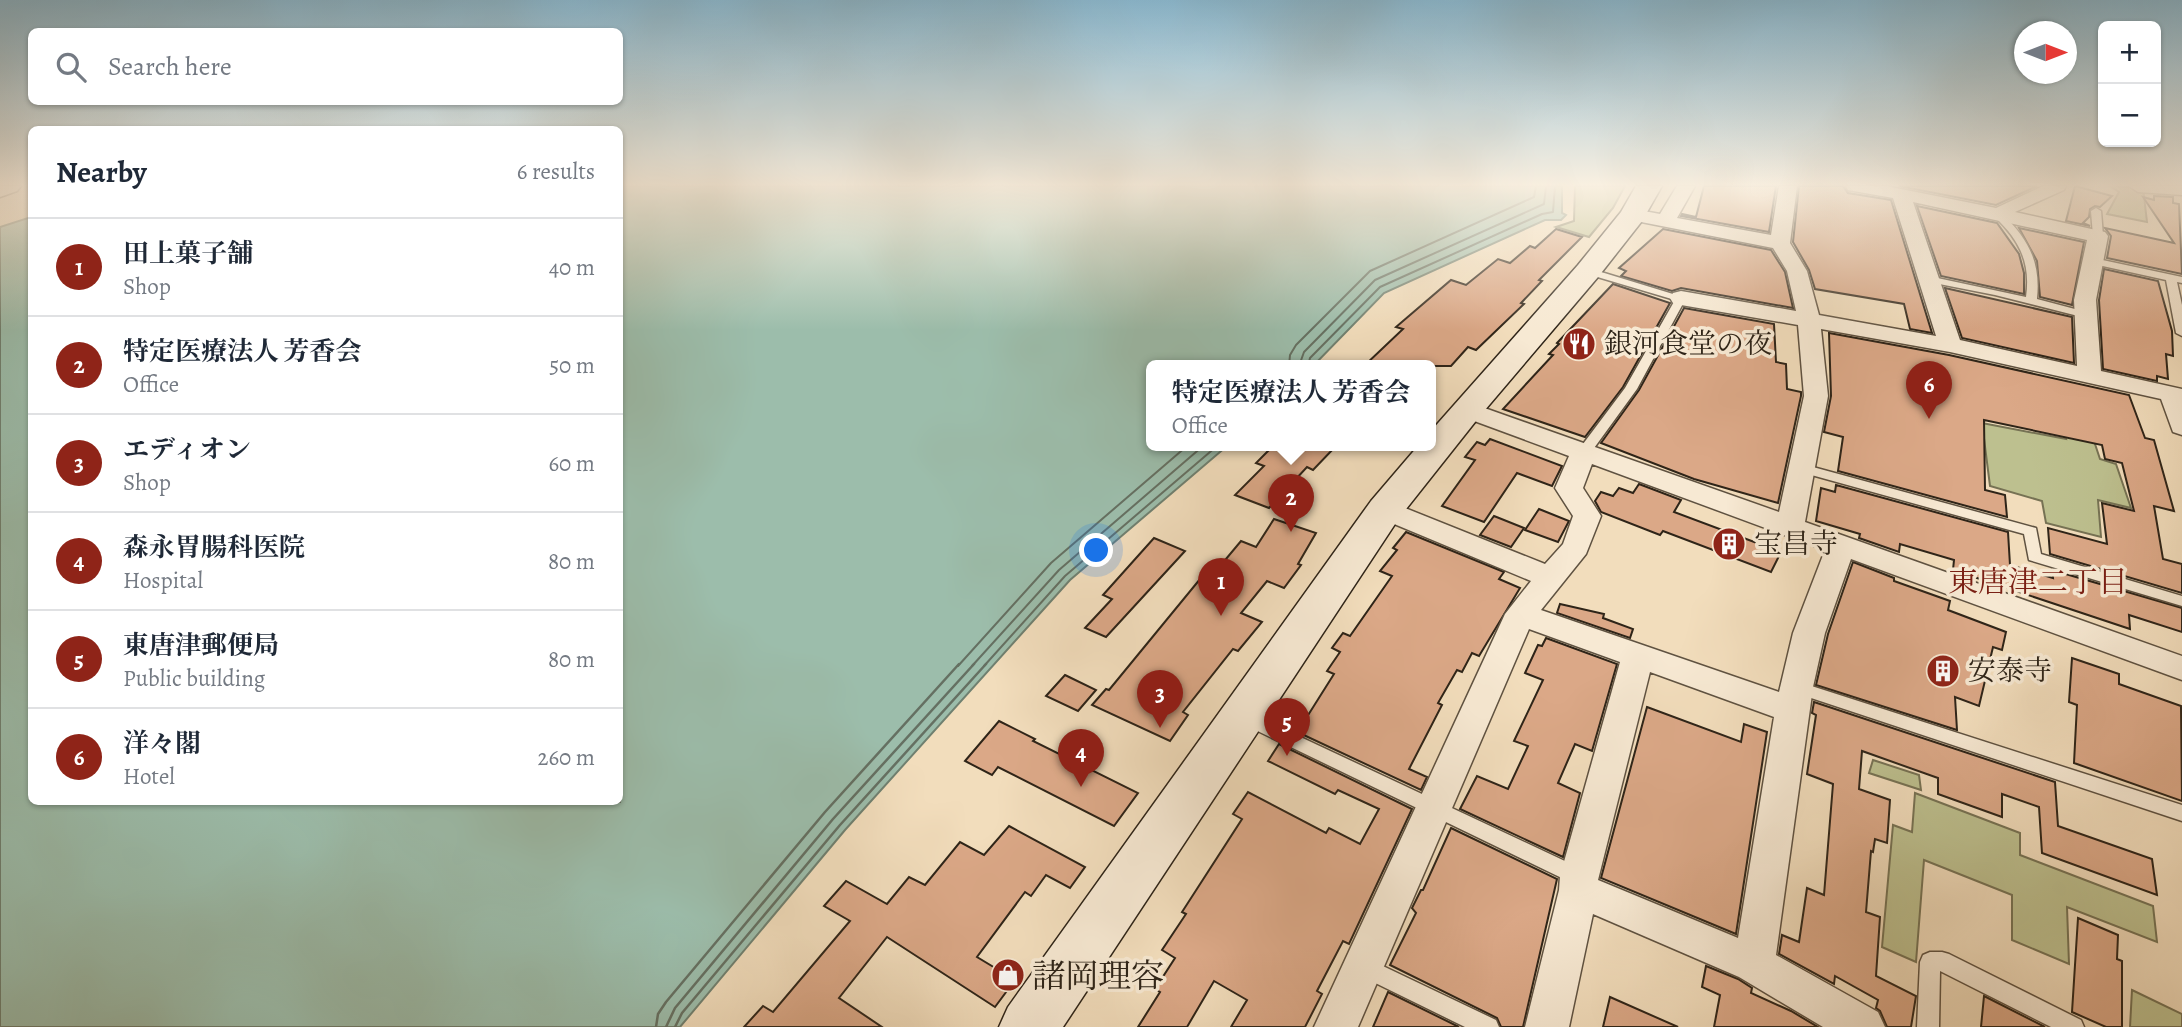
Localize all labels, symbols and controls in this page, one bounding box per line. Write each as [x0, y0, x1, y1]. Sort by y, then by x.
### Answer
north arrow [2014, 21, 2077, 84]
map controls [2098, 21, 2161, 147]
button: + [2098, 21, 2161, 84]
search box [28, 28, 623, 105]
icon: search [52, 48, 90, 86]
text: Search here [108, 49, 232, 84]
button: − [2098, 84, 2161, 147]
text: Nearby [56, 152, 147, 192]
text: 6 results [517, 156, 595, 187]
text: 田上菓子舗 [123, 236, 253, 271]
text: 1 [75, 252, 83, 283]
text: 40 m [549, 252, 595, 283]
text: Shop [123, 271, 171, 302]
restaurant icon: 銀河食堂の夜 [1560, 325, 1598, 363]
place label: 銀河食堂の夜 [1604, 325, 1772, 363]
text: 特定医療法人 芳香会 [123, 334, 362, 369]
text: 2 [73, 350, 85, 381]
text: 50 m [549, 350, 595, 381]
popup [1146, 360, 1436, 451]
pin: 6 [1906, 361, 1952, 419]
text: Office [123, 369, 179, 400]
text: 特定医療法人 芳香会 [1172, 375, 1410, 410]
text: Office [1172, 410, 1228, 441]
text: エディオン [123, 432, 251, 467]
text: 3 [74, 448, 84, 479]
text: 60 m [548, 448, 595, 479]
text: Shop [123, 467, 171, 498]
pin: 2 [1268, 474, 1314, 532]
building icon: 宝昌寺 [1710, 525, 1748, 563]
place label: 宝昌寺 [1754, 525, 1838, 563]
text: 森永胃腸科医院 [123, 530, 305, 565]
your location [1079, 533, 1113, 567]
text: 4 [74, 546, 84, 577]
text: 80 m [548, 546, 595, 577]
pin: 1 [1198, 558, 1244, 616]
district label: 東唐津二丁目 [1948, 562, 2128, 602]
text: Hospital [123, 565, 203, 596]
text: 東唐津郵便局 [123, 628, 279, 663]
text: 5 [74, 644, 84, 675]
text: 80 m [548, 644, 595, 675]
building icon: 安泰寺 [1924, 652, 1962, 690]
place label: 安泰寺 [1968, 652, 2052, 690]
text: Public building [123, 663, 265, 694]
pin: 3 [1137, 670, 1183, 728]
pin: 5 [1264, 698, 1310, 756]
text: 洋々閣 [123, 726, 201, 761]
pin: 4 [1058, 729, 1104, 787]
text: 6 [74, 742, 84, 773]
text: 260 m [537, 742, 595, 773]
text: Hotel [123, 761, 175, 792]
place label: 諸岡理容 [1032, 953, 1164, 998]
shop icon: 諸岡理容 [989, 956, 1027, 994]

